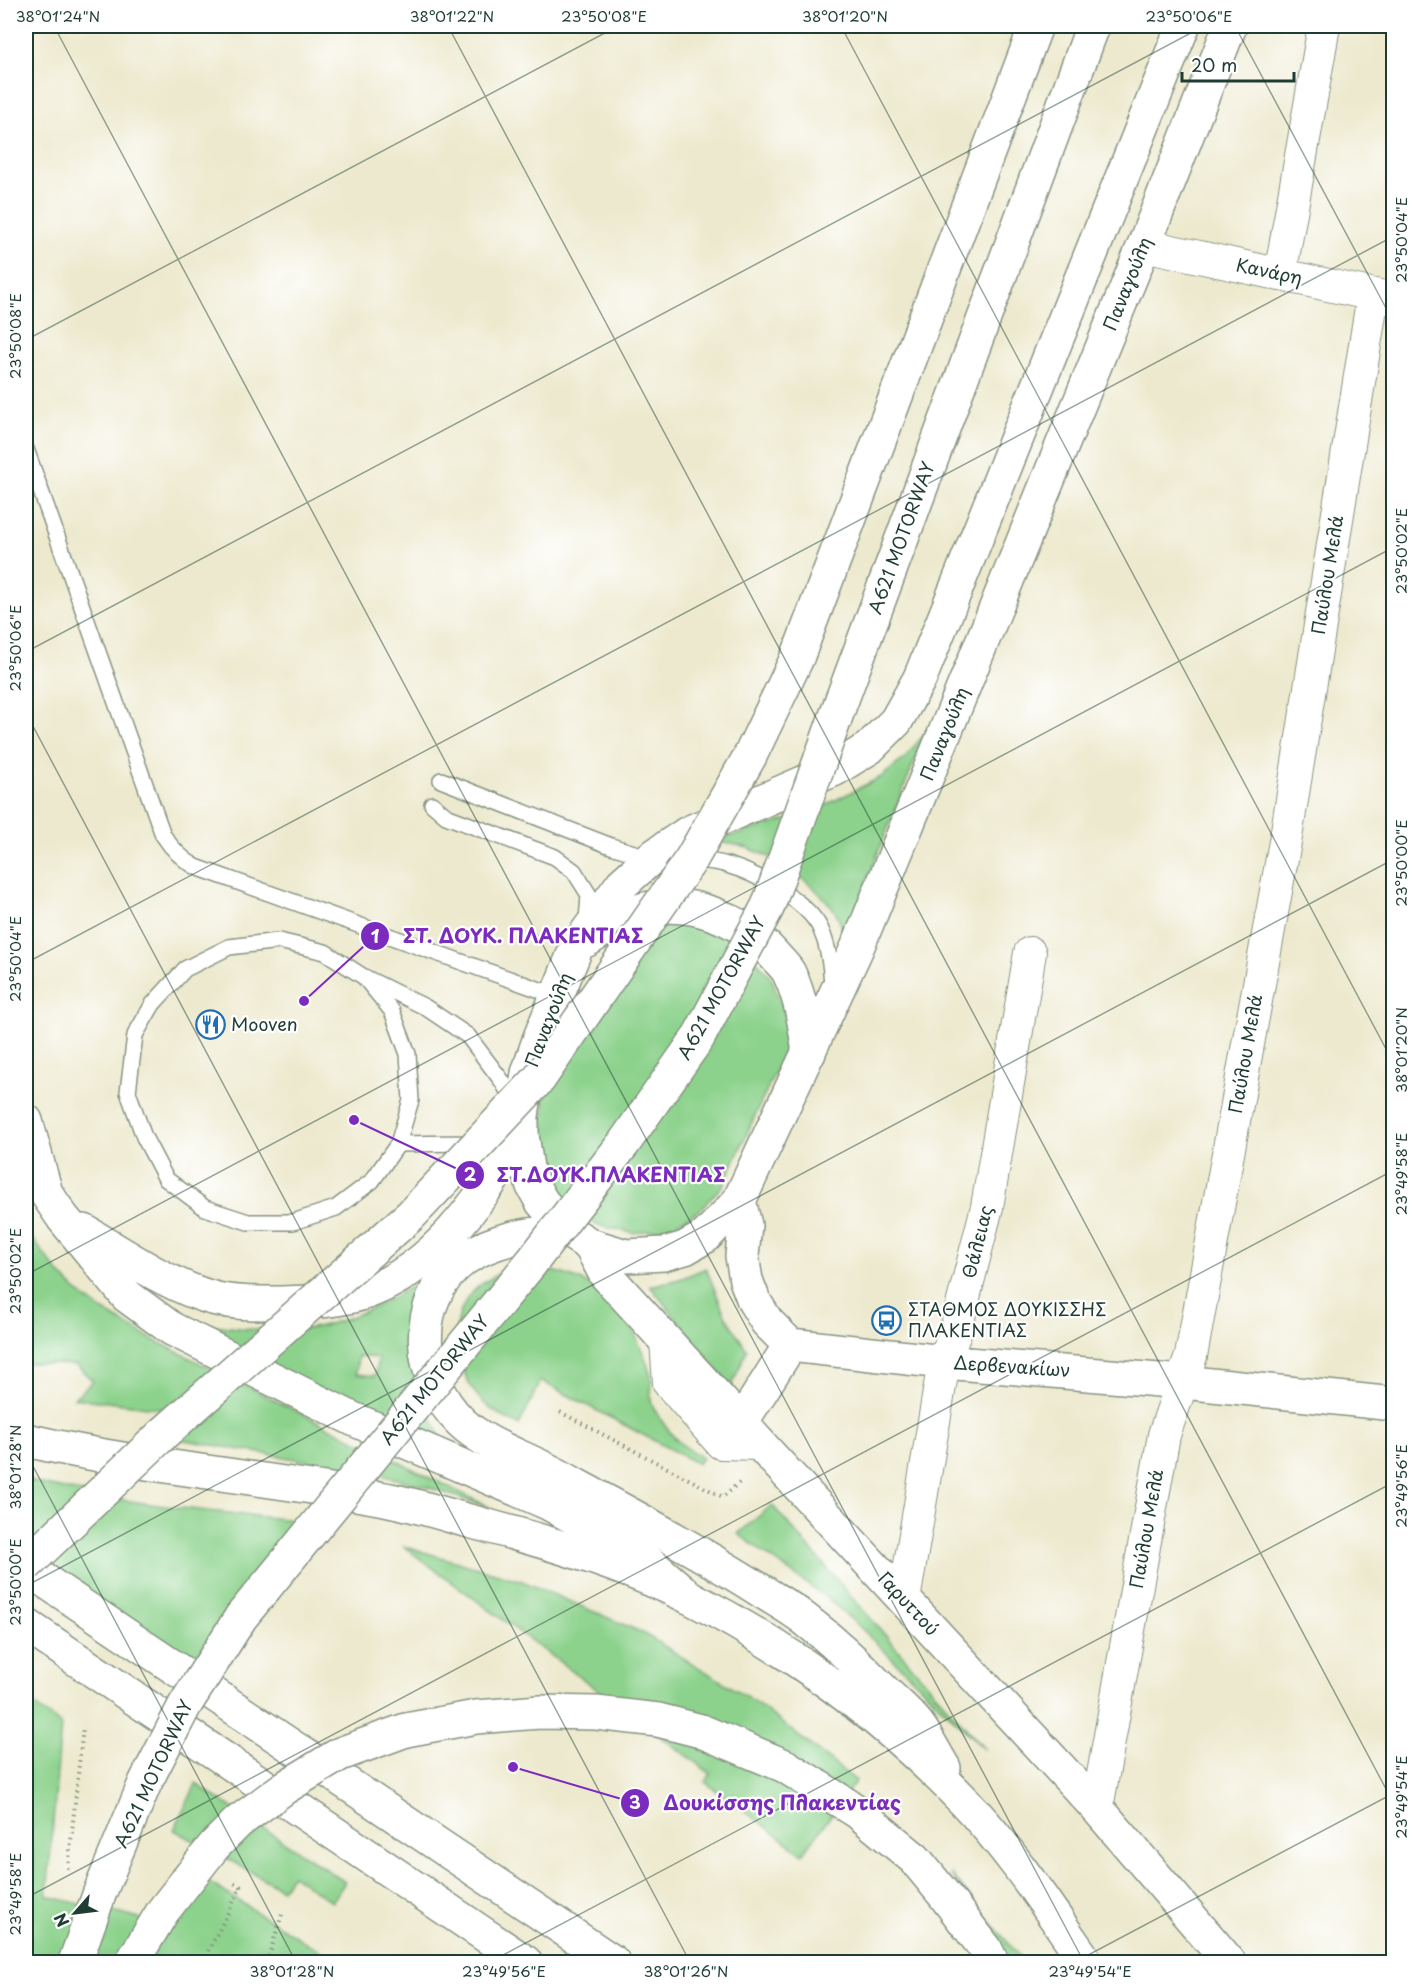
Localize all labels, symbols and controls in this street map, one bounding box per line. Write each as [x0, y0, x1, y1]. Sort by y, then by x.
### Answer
text: 38°01'24"N [16, 4, 100, 27]
text: 38°01'22"N [410, 4, 494, 27]
text: 23°50'08"E [561, 4, 647, 27]
text: 38°01'20"N [802, 4, 888, 27]
text: 23°50'06"E [1146, 4, 1232, 27]
scale bar [1182, 45, 1294, 83]
text: 20 m [1191, 51, 1237, 78]
text: 23°50'04"E [1389, 197, 1412, 283]
street label: Παναγούλη [1096, 233, 1158, 334]
street label: Κανάρη [1234, 250, 1305, 291]
text: 23°50'08"E [3, 293, 26, 379]
street label: A621 MOTORWAY [860, 457, 941, 618]
text: 23°50'02"E [1389, 508, 1412, 594]
street label: Παύλου Μελά [1304, 513, 1349, 636]
text: 23°50'06"E [3, 605, 26, 691]
street label: Παναγούλη [913, 683, 975, 784]
text: 23°50'00"E [1389, 819, 1412, 907]
street label: A621 MOTORWAY [670, 910, 772, 1064]
text: 23°50'04"E [3, 916, 26, 1002]
callout: ΣΤ. ΔΟΥΚ. ΠΛΑΚΕΝΤΙΑΣ [360, 917, 655, 955]
text: ΣΤ. ΔΟΥΚ. ΠΛΑΚΕΝΤΙΑΣ [403, 920, 643, 950]
text: 1 [371, 922, 380, 949]
street label: Παναγούλη [517, 969, 578, 1070]
street label: Παύλου Μελά [1221, 992, 1268, 1115]
text: 38°01'20"N [1389, 1007, 1412, 1093]
restaurant icon: Mooven [194, 1009, 226, 1041]
place label: Mooven [231, 1010, 298, 1037]
text: 23°49'58"E [1389, 1133, 1412, 1216]
callout: ΣΤ.ΔΟΥΚ.ΠΛΑΚΕΝΤΙΑΣ [455, 1156, 738, 1194]
text: ΣΤ.ΔΟΥΚ.ΠΛΑΚΕΝΤΙΑΣ [497, 1159, 725, 1189]
text: 2 [464, 1160, 477, 1187]
street label: Θάλειας [954, 1202, 999, 1281]
text: 23°50'02"E [3, 1228, 26, 1314]
place label: ΣΤΑΘΜΟΣ ΔΟΥΚΙΣΣΗΣ ΠΛΑΚΕΝΤΙΑΣ [908, 1295, 1106, 1343]
bus stop icon: ΣΤΑΘΜΟΣ ΔΟΥΚΙΣΣΗΣ ΠΛΑΚΕΝΤΙΑΣ [871, 1304, 903, 1336]
street label: A621 MOTORWAY [373, 1308, 495, 1450]
street label: Δερβενακίων [953, 1348, 1071, 1383]
text: 38°01'28"N [3, 1425, 26, 1509]
text: 23°49'56"E [1389, 1444, 1412, 1528]
street label: Παύλου Μελά [1122, 1467, 1169, 1590]
text: 23°50'00"E [3, 1538, 26, 1626]
street label: Γαρυττού [872, 1565, 946, 1641]
street label: A621 MOTORWAY [106, 1694, 199, 1852]
text: 23°49'54"E [1389, 1755, 1412, 1839]
callout: Δουκίσσης Πλακεντίας [620, 1784, 913, 1822]
text: Δουκίσσης Πλακεντίας [663, 1787, 901, 1817]
text: 3 [629, 1788, 641, 1815]
text: 23°49'58"E [3, 1853, 26, 1936]
north arrow [45, 1883, 105, 1943]
text: N [47, 1909, 74, 1932]
text: 38°01'28"N [250, 1959, 334, 1982]
text: 23°49'56"E [462, 1959, 546, 1982]
text: 38°01'26"N [643, 1959, 729, 1982]
text: 23°49'54"E [1048, 1959, 1132, 1982]

